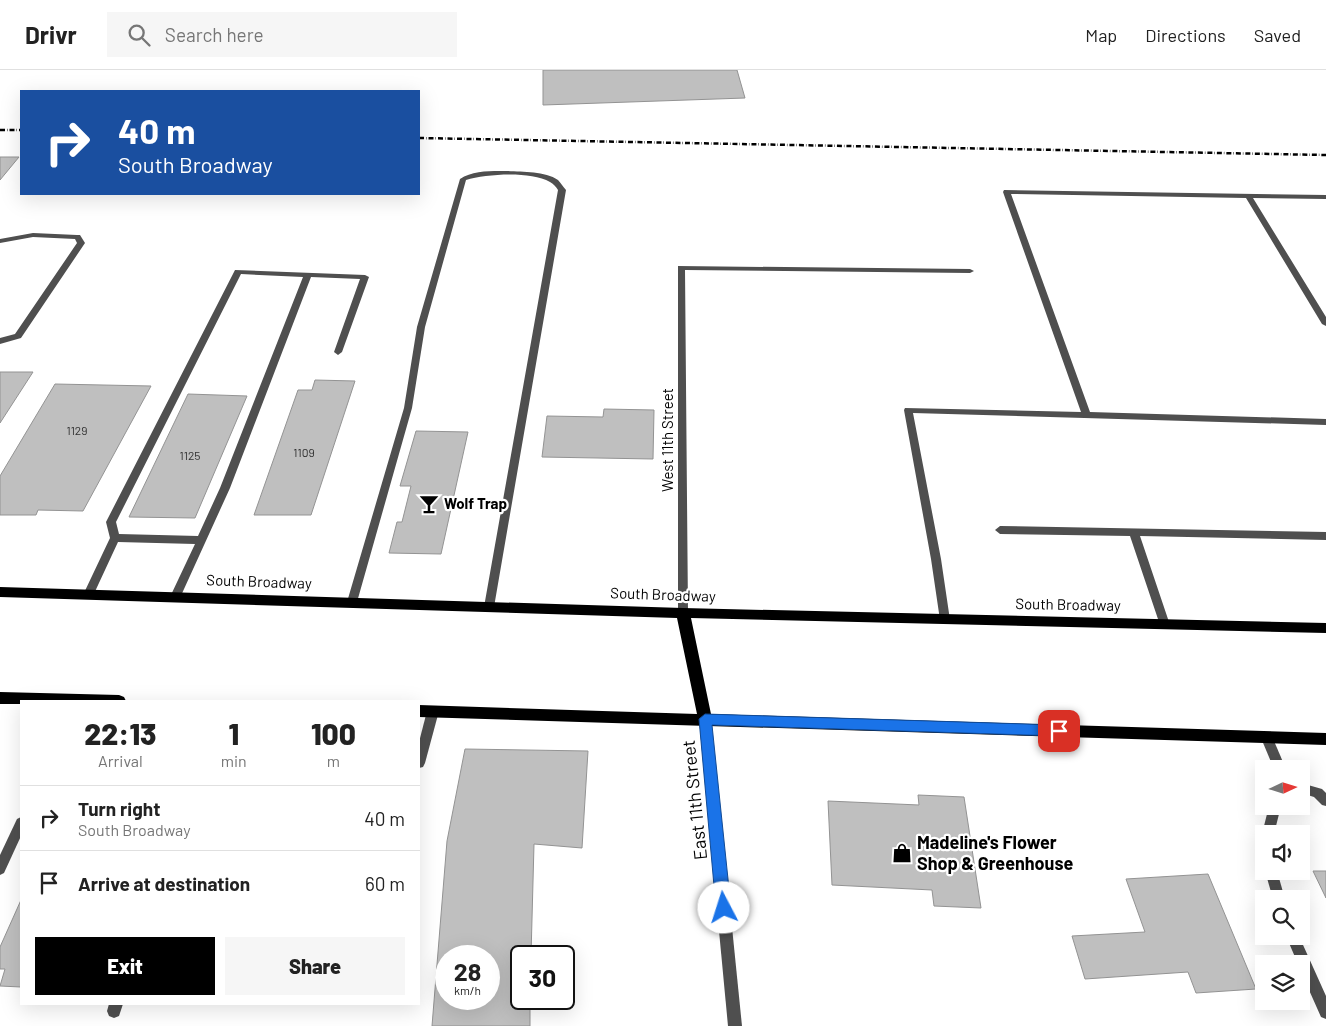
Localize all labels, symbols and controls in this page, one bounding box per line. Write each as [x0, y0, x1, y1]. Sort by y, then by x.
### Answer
search box [107, 12, 457, 57]
text: Drivr [25, 20, 77, 49]
icon: search [125, 21, 153, 49]
text: Search here [165, 23, 264, 46]
text: Map [1085, 24, 1117, 46]
text: Directions [1145, 24, 1226, 46]
text: Saved [1254, 24, 1301, 46]
text: 40 m [118, 109, 195, 151]
icon: right [35, 110, 100, 175]
text: South Broadway [118, 151, 273, 177]
street label: West 11th Street [658, 388, 676, 492]
house number: 1129 [66, 423, 88, 437]
house number: 1109 [293, 445, 315, 459]
house number: 1125 [179, 448, 201, 462]
bar icon: Wolf Trap [418, 493, 440, 515]
place label: Wolf Trap [444, 494, 507, 512]
street label: South Broadway [206, 570, 312, 592]
street label: South Broadway [610, 583, 716, 605]
street label: South Broadway [1015, 594, 1121, 614]
pin [1038, 710, 1080, 752]
text: 22:13 [84, 715, 157, 751]
text: 1 [228, 715, 239, 751]
text: 100 [311, 715, 356, 751]
icon: arrive [1045, 717, 1073, 745]
street label: East 11th Street [677, 739, 711, 861]
text: Arrival [98, 751, 143, 770]
text: min [221, 751, 247, 770]
text: m [327, 751, 340, 770]
north arrow [1255, 760, 1310, 815]
map controls [1255, 760, 1310, 1010]
text: Turn right [78, 797, 160, 820]
icon: right [35, 804, 63, 832]
text: 40 m [364, 807, 405, 830]
text: South Broadway [78, 820, 191, 839]
button: sound [1255, 825, 1310, 880]
place label: Madeline's Flower Shop & Greenhouse [917, 831, 1073, 874]
shop icon: Madeline's Flower Shop & Greenhouse [891, 842, 913, 864]
icon: arrive [35, 869, 63, 897]
text: Arrive at destination [78, 872, 250, 895]
text: 60 m [365, 872, 405, 895]
position arrow [697, 881, 749, 933]
button: search [1255, 890, 1310, 945]
button: Exit [35, 937, 215, 995]
button: Share [225, 937, 405, 995]
speed limit sign: 30 [510, 945, 575, 1010]
button: layers [1255, 955, 1310, 1010]
text: 28 [454, 956, 481, 986]
text: km/h [454, 983, 481, 997]

